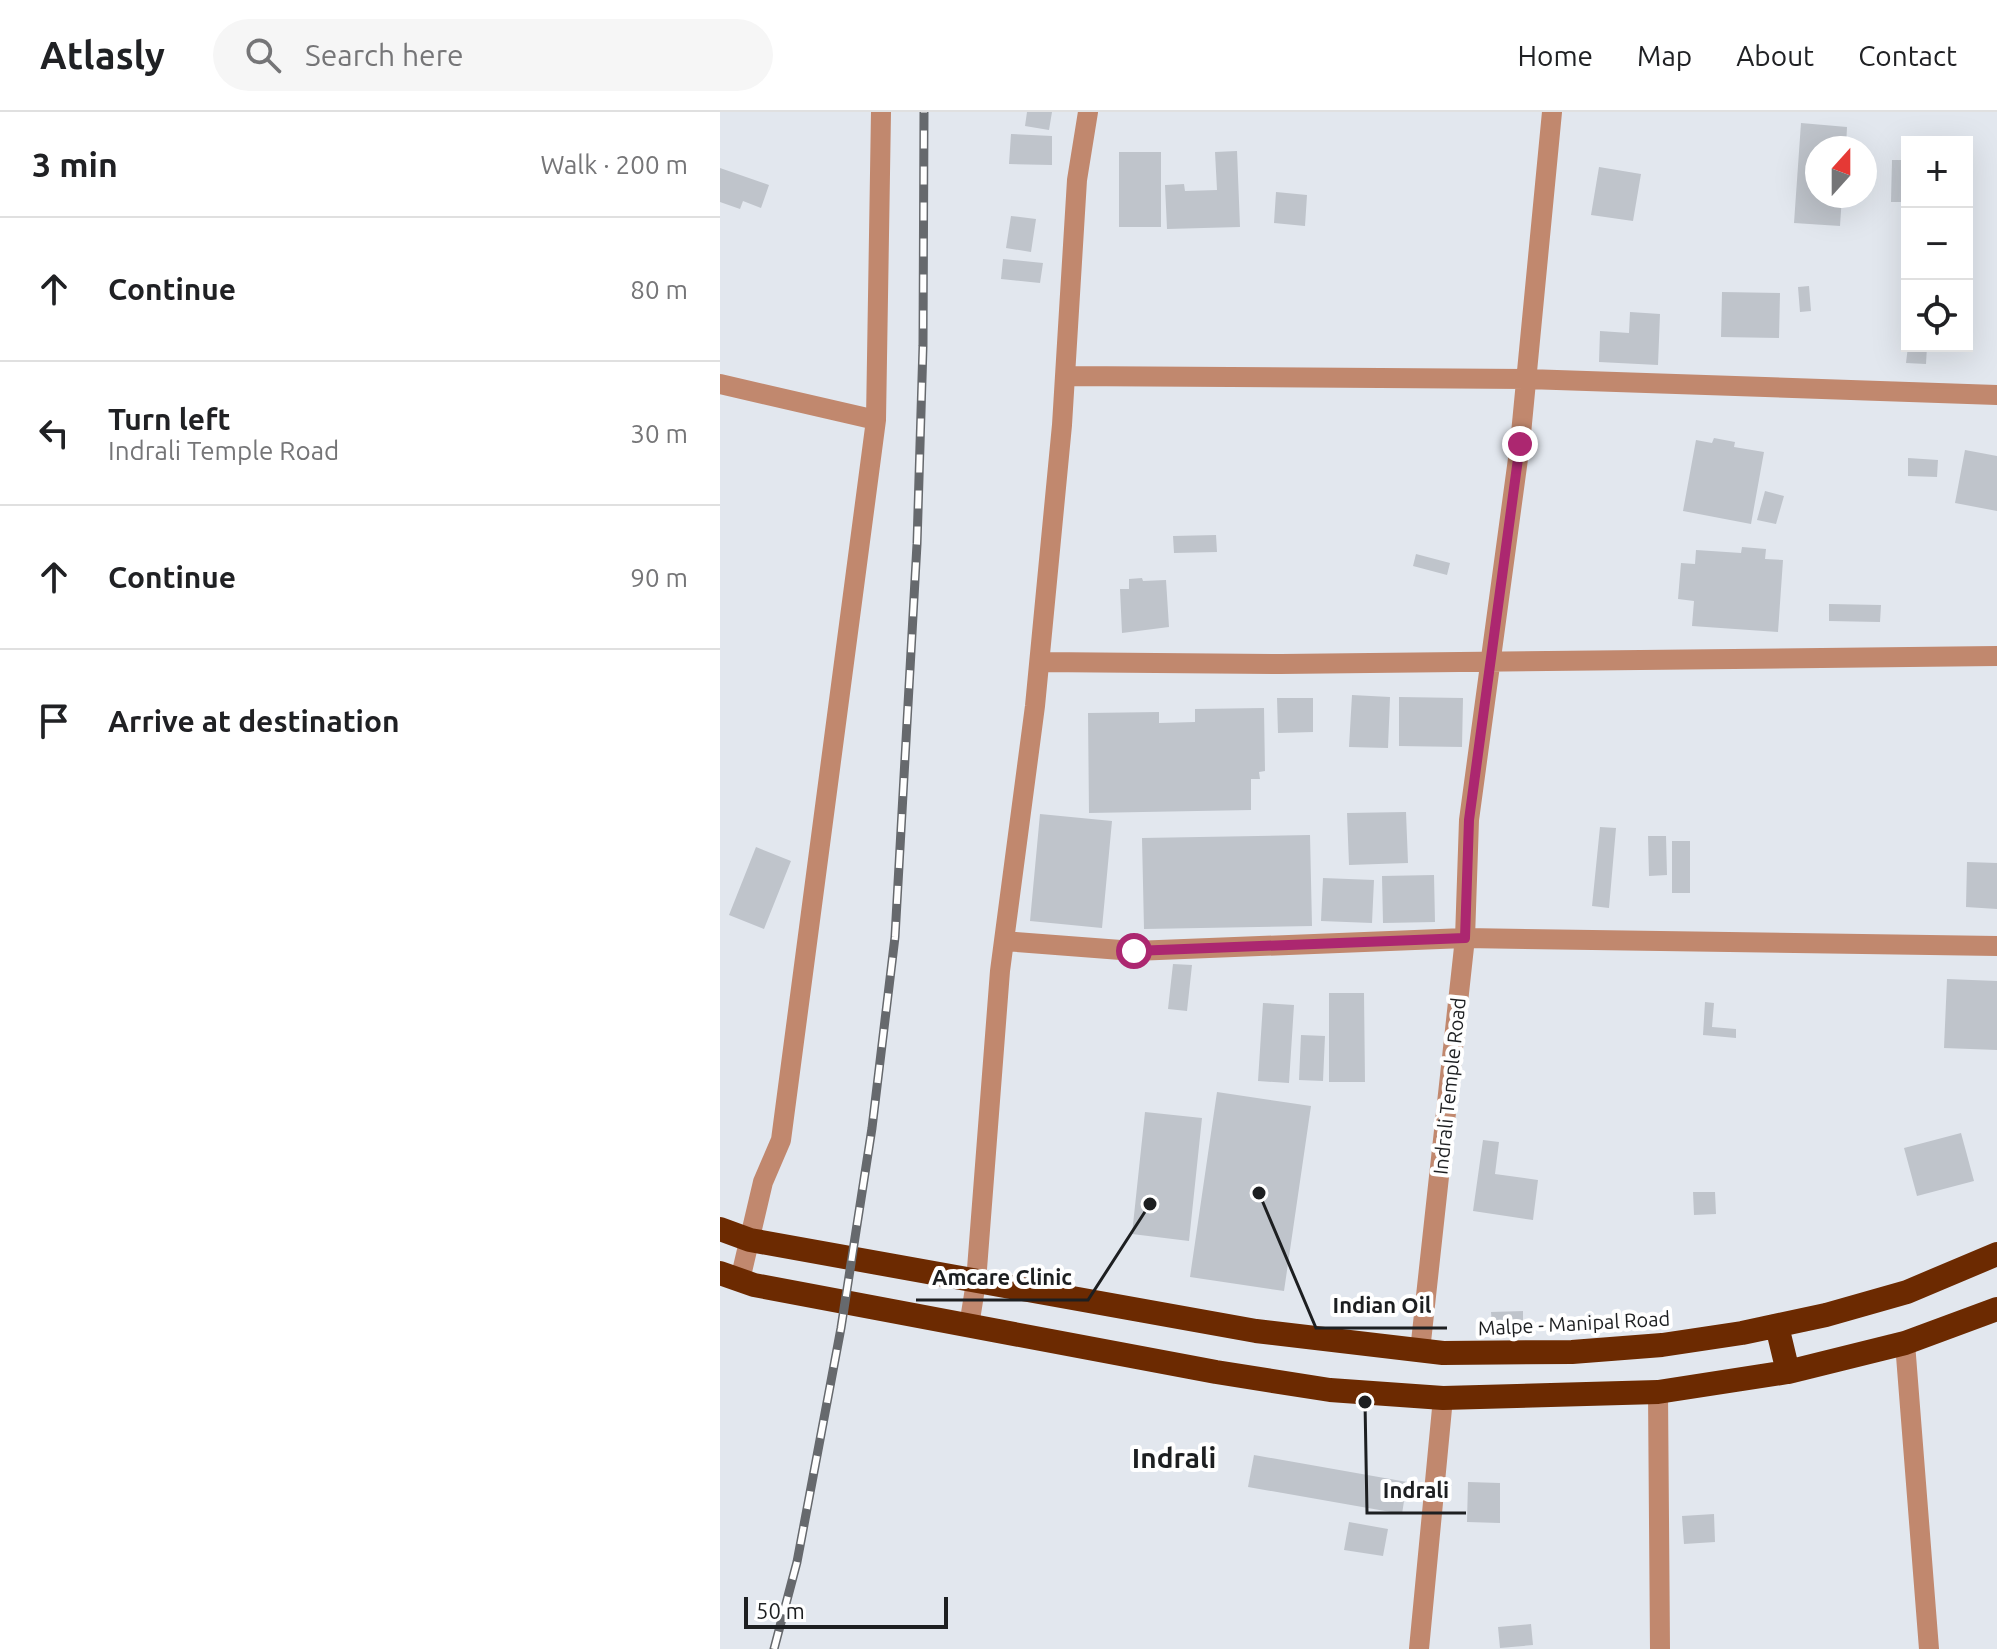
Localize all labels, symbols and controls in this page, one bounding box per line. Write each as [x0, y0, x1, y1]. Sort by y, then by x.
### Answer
search box [213, 19, 773, 91]
icon: search [241, 33, 285, 77]
text: Atlasly [40, 34, 165, 76]
text: Search here [305, 38, 464, 72]
text: Home [1518, 40, 1593, 71]
text: Map [1637, 40, 1692, 71]
text: About [1736, 40, 1814, 71]
text: Contact [1858, 40, 1957, 71]
north arrow [1805, 136, 1877, 208]
map controls [1901, 136, 1973, 352]
button: + [1901, 136, 1973, 208]
text: 3 min [32, 145, 118, 183]
text: Walk · 200 m [540, 150, 688, 179]
button: − [1901, 208, 1973, 280]
icon: ahead [32, 267, 76, 311]
text: Continue [108, 272, 236, 306]
text: 80 m [630, 275, 688, 304]
button: locate [1901, 280, 1973, 352]
text: Turn left [108, 402, 230, 436]
icon: left [32, 411, 76, 455]
text: 30 m [630, 419, 688, 448]
route end [1502, 426, 1538, 462]
text: Indrali Temple Road [108, 436, 339, 465]
icon: ahead [32, 555, 76, 599]
text: Continue [108, 560, 236, 594]
text: 90 m [630, 563, 688, 592]
icon: arrive [32, 699, 76, 743]
text: Arrive at destination [108, 704, 400, 738]
route start [1116, 933, 1152, 969]
street label: Indrali Temple Road [1428, 996, 1470, 1176]
callout: Amcare Clinic [916, 1254, 1088, 1300]
text: Amcare Clinic [932, 1264, 1072, 1289]
callout: Indian Oil [1316, 1282, 1447, 1328]
text: Indian Oil [1333, 1292, 1432, 1317]
street label: Malpe - Manipal Road [1477, 1306, 1671, 1340]
district label: Indrali [1132, 1442, 1216, 1473]
callout: Indrali [1367, 1467, 1466, 1513]
text: Indrali [1383, 1477, 1449, 1502]
scale bar [744, 1593, 948, 1629]
text: 50 m [756, 1598, 805, 1623]

